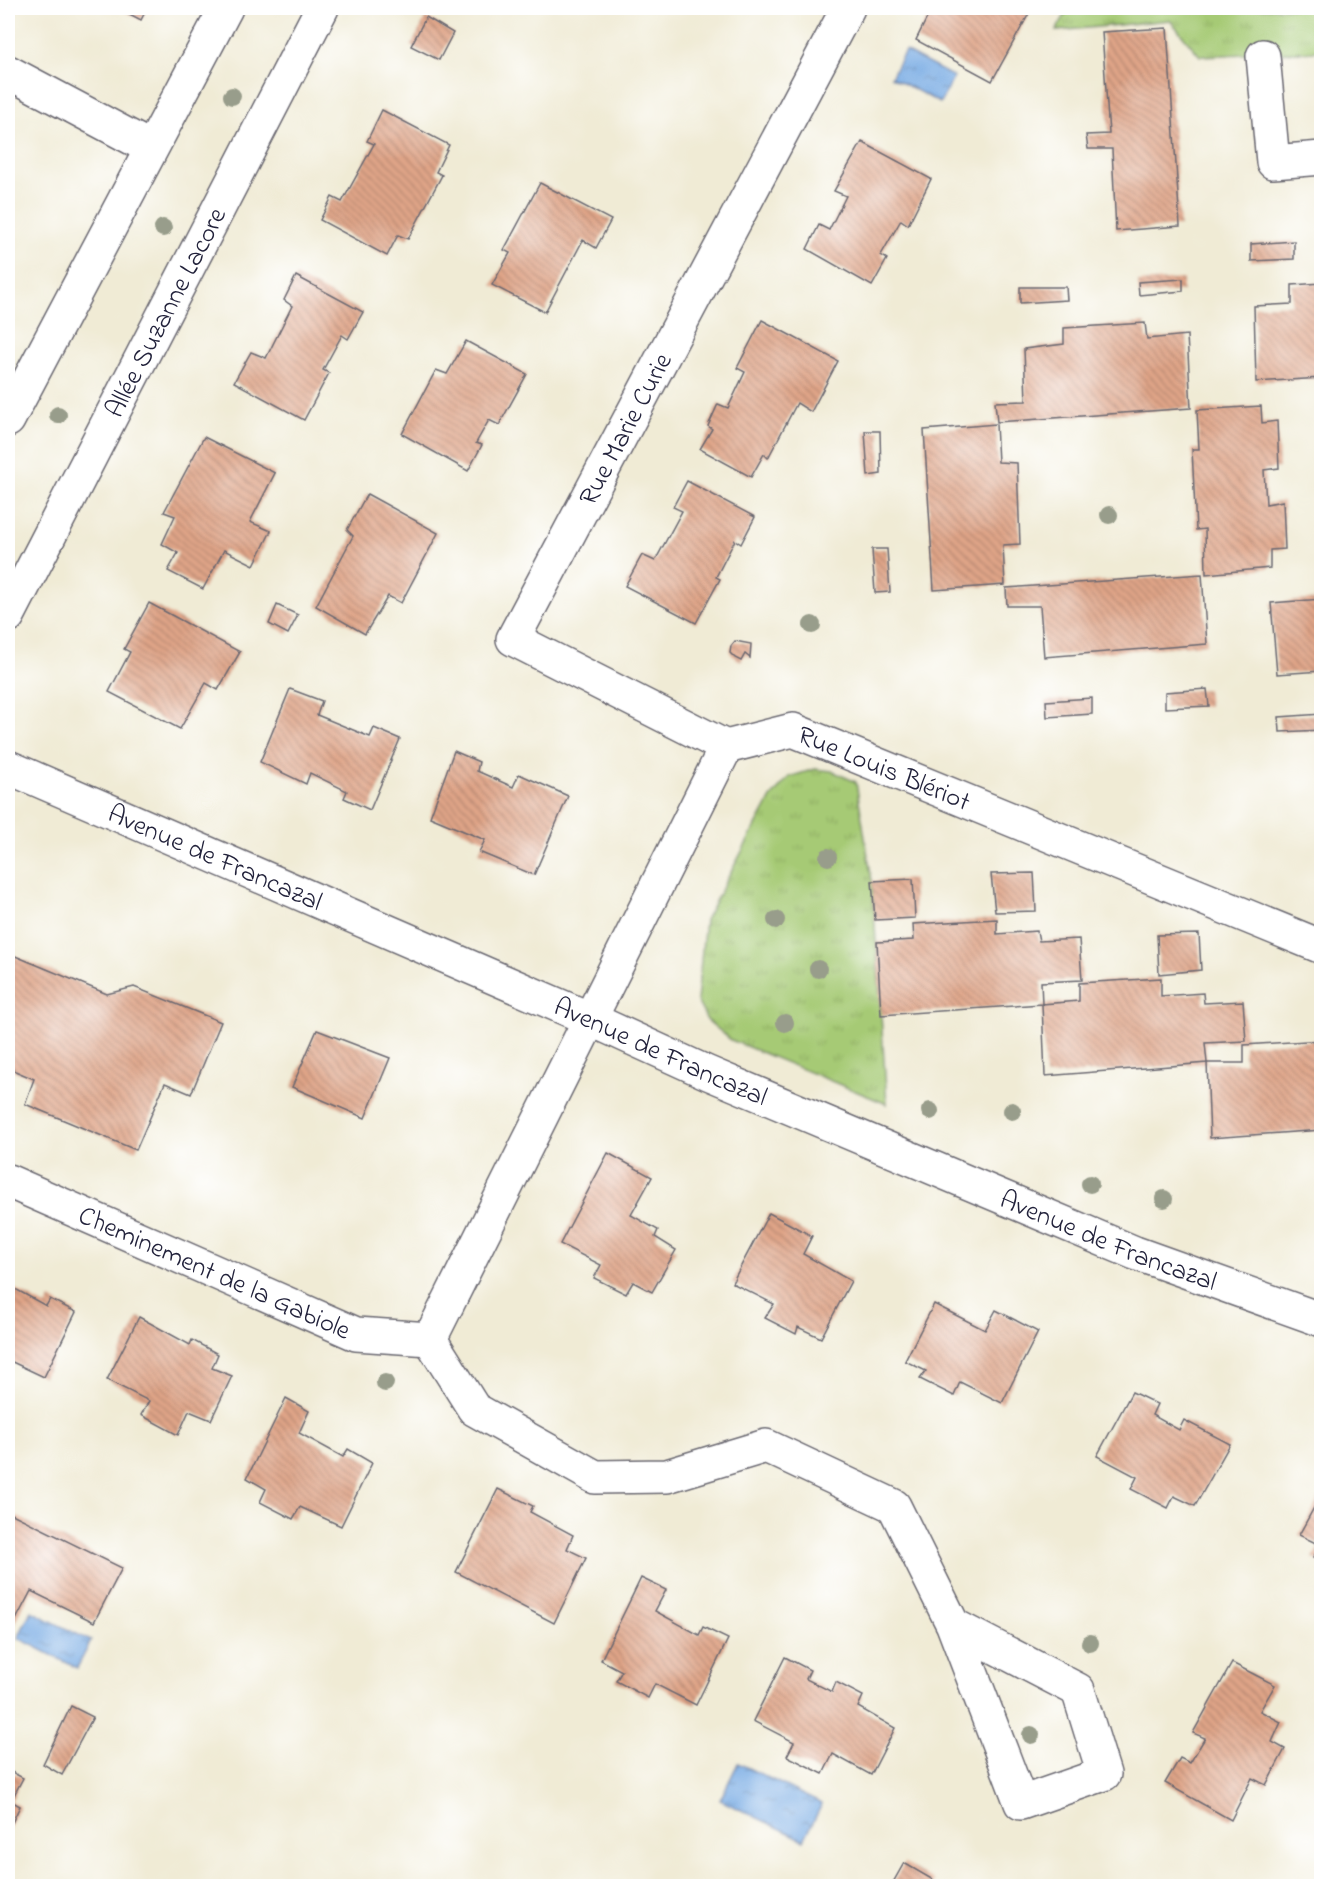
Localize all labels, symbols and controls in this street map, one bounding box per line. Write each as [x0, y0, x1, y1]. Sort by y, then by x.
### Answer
street label: Allée Suzanne Lacore [97, 200, 238, 425]
street label: Rue Marie Curie [570, 346, 684, 513]
street label: Rue Louis Blériot [791, 717, 976, 823]
street label: Avenue de Francazal [101, 795, 328, 923]
street label: Avenue de Francazal [547, 989, 773, 1118]
street label: Avenue de Francazal [993, 1181, 1221, 1303]
street label: Cheminement de la Gabiole [72, 1197, 357, 1352]

